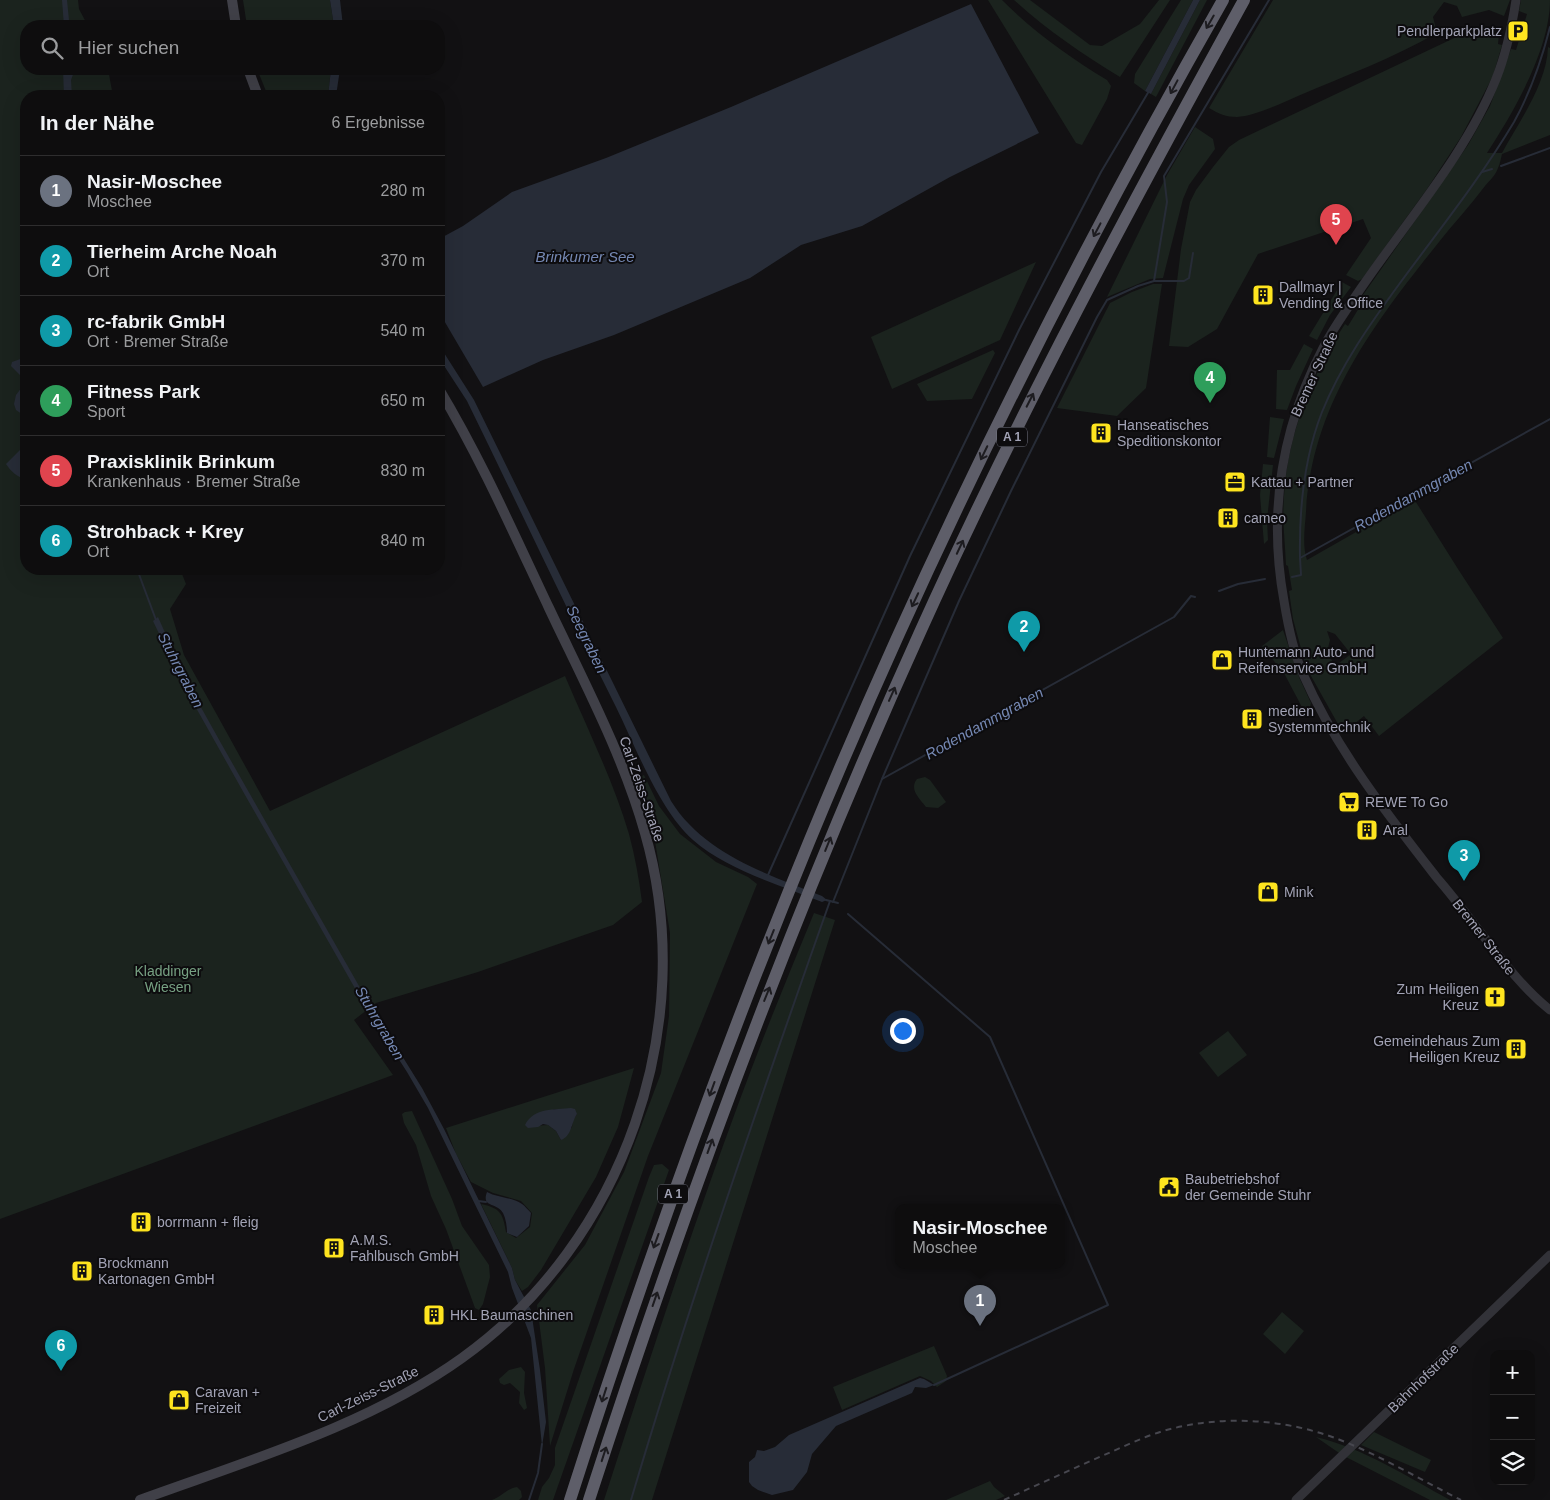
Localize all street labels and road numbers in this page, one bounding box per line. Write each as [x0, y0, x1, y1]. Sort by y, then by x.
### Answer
street label: Bremer Straße [1287, 329, 1341, 419]
road number: A 1 [997, 428, 1027, 447]
street label: Carl-Zeiss-Straße [616, 734, 668, 844]
street label: Bremer Straße [1449, 896, 1519, 978]
road number: A 1 [658, 1184, 688, 1204]
street label: Bahnhofstraße [1384, 1340, 1462, 1416]
street label: Carl-Zeiss-Straße [315, 1363, 421, 1425]

